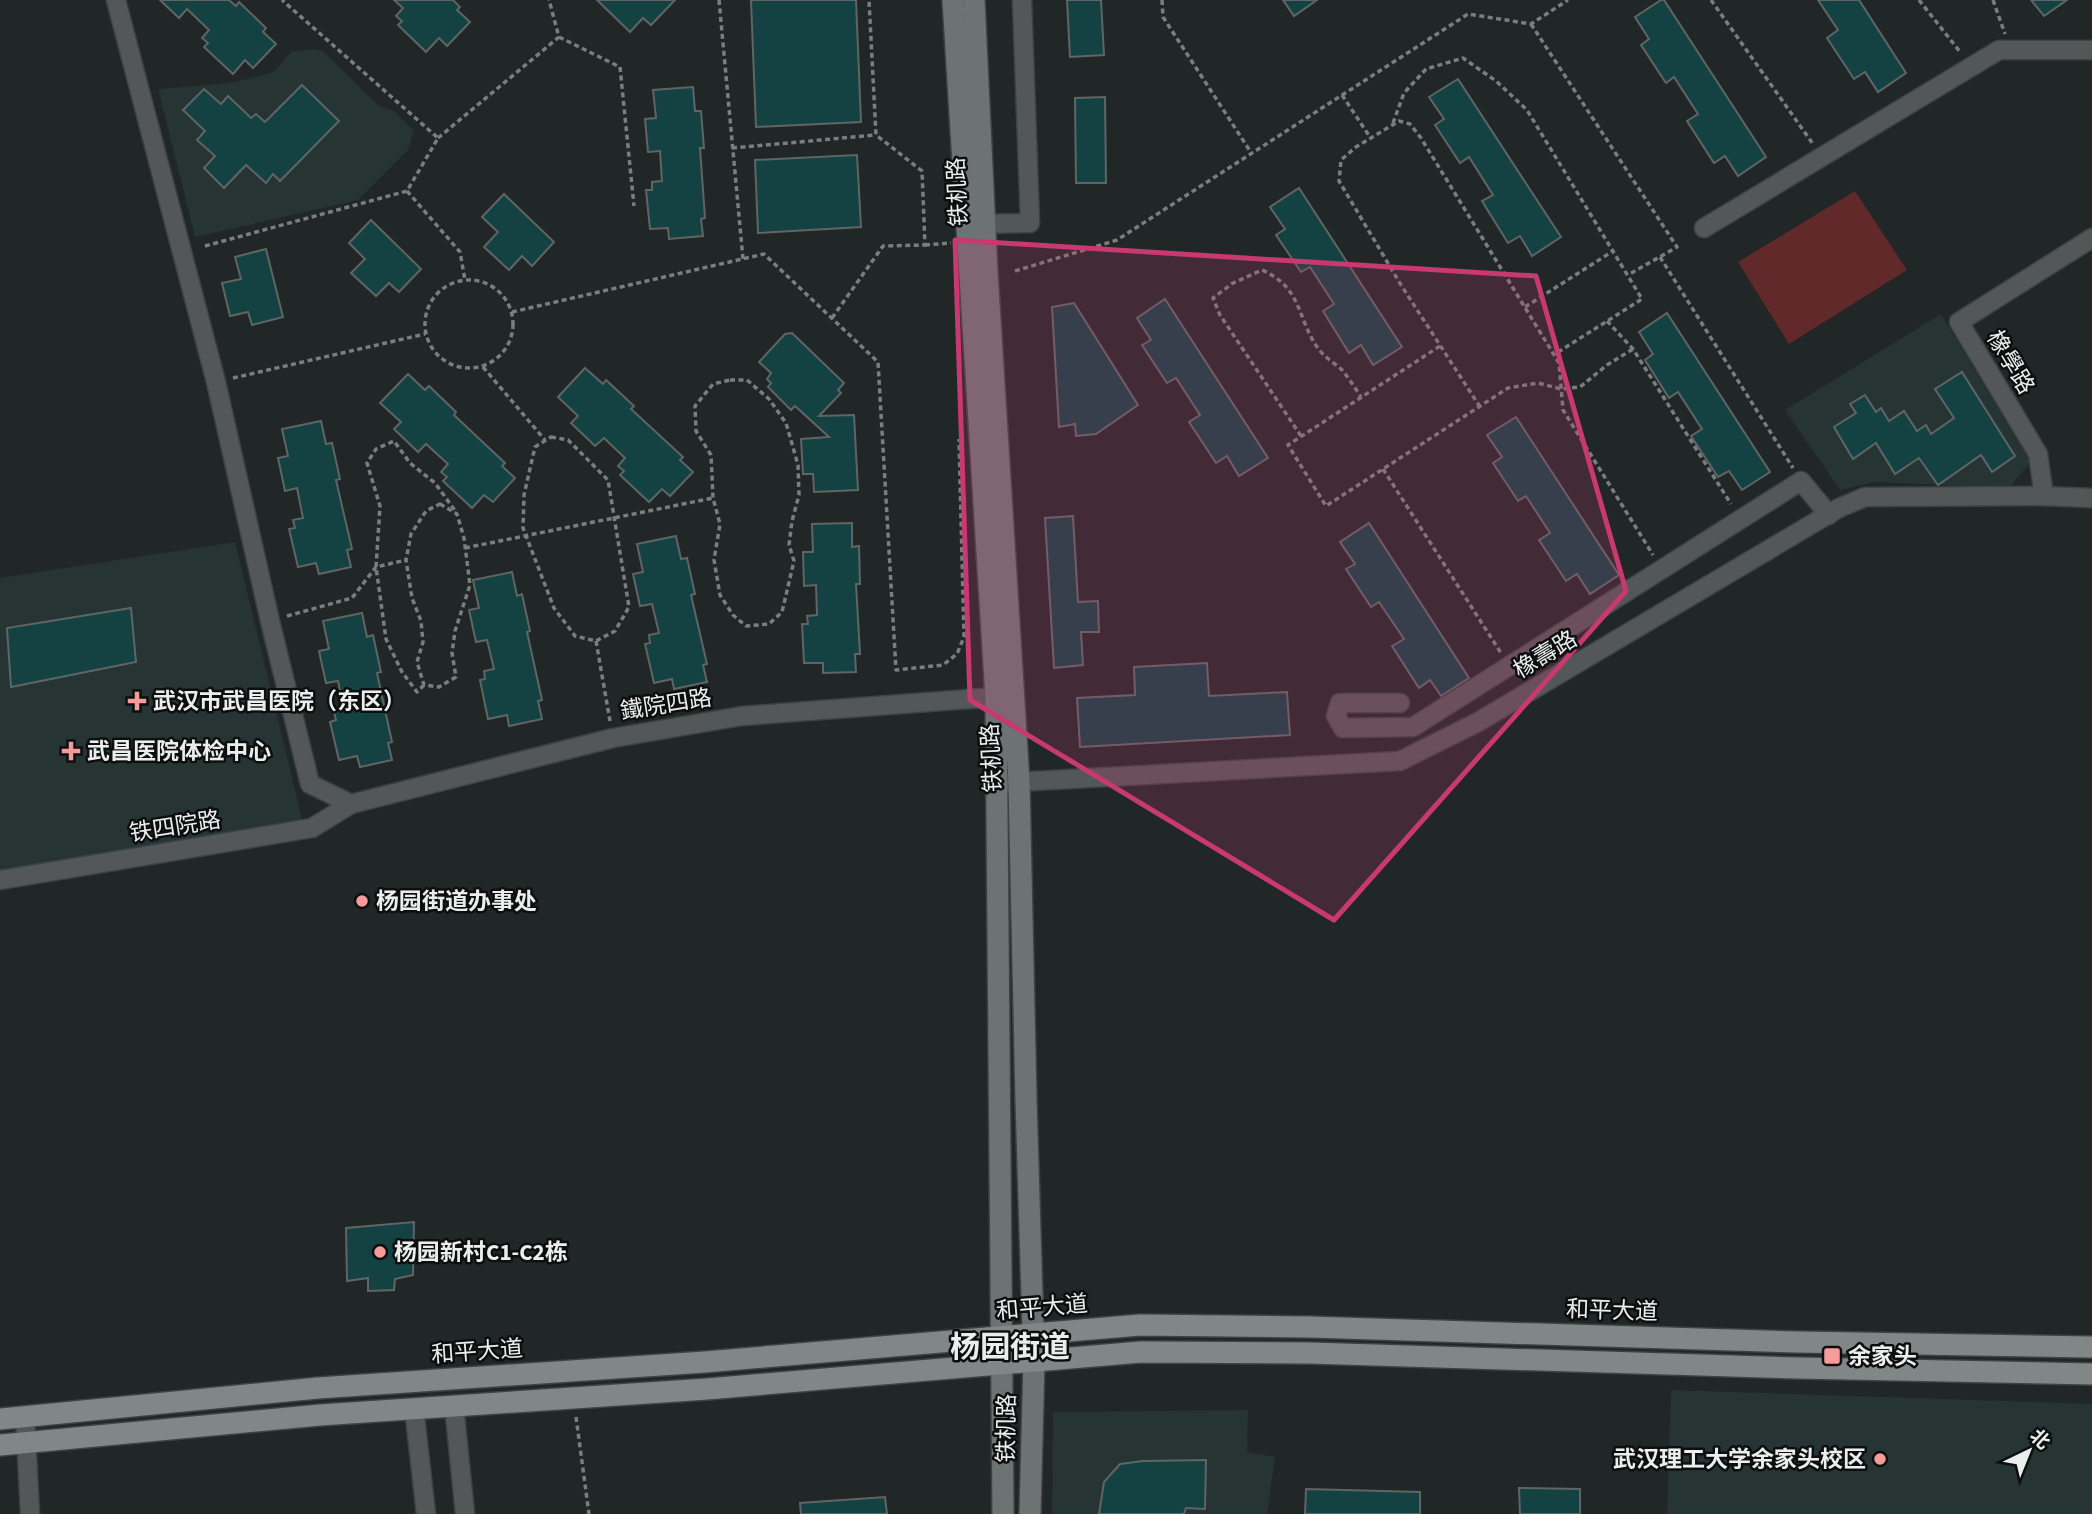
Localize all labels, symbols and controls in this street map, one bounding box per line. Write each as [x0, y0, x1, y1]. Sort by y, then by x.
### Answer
street label: 铁机路 [939, 157, 976, 227]
street label: 橡學路 [1979, 324, 2042, 400]
street label: 橡壽路 [1507, 623, 1583, 686]
street label: 鐵院四路 [618, 681, 714, 728]
place label: 武汉市武昌医院（东区） [153, 685, 406, 718]
marker: 武汉市武昌医院（东区） [127, 691, 147, 711]
street label: 铁机路 [973, 723, 1010, 793]
place label: 武昌医院体检中心 [87, 735, 271, 768]
marker: 武昌医院体检中心 [61, 741, 81, 761]
street label: 铁四院路 [127, 803, 223, 850]
place label: 杨园街道办事处 [376, 885, 537, 918]
marker: 杨园街道办事处 [354, 893, 370, 909]
place label: 杨园新村C1-C2栋 [394, 1236, 568, 1269]
marker: 杨园新村C1-C2栋 [372, 1244, 388, 1260]
street label: 和平大道 [995, 1287, 1089, 1328]
street label: 和平大道 [1565, 1292, 1659, 1329]
district label: 杨园街道 [950, 1326, 1070, 1369]
street label: 和平大道 [430, 1332, 524, 1371]
place label: 余家头 [1848, 1340, 1917, 1373]
marker: 余家头 [1822, 1346, 1842, 1366]
street label: 铁机路 [989, 1393, 1024, 1463]
north arrow [1994, 1416, 2064, 1486]
text: 北 [2023, 1423, 2056, 1456]
place label: 武汉理工大学余家头校区 [1613, 1443, 1866, 1476]
marker: 武汉理工大学余家头校区 [1872, 1451, 1888, 1467]

